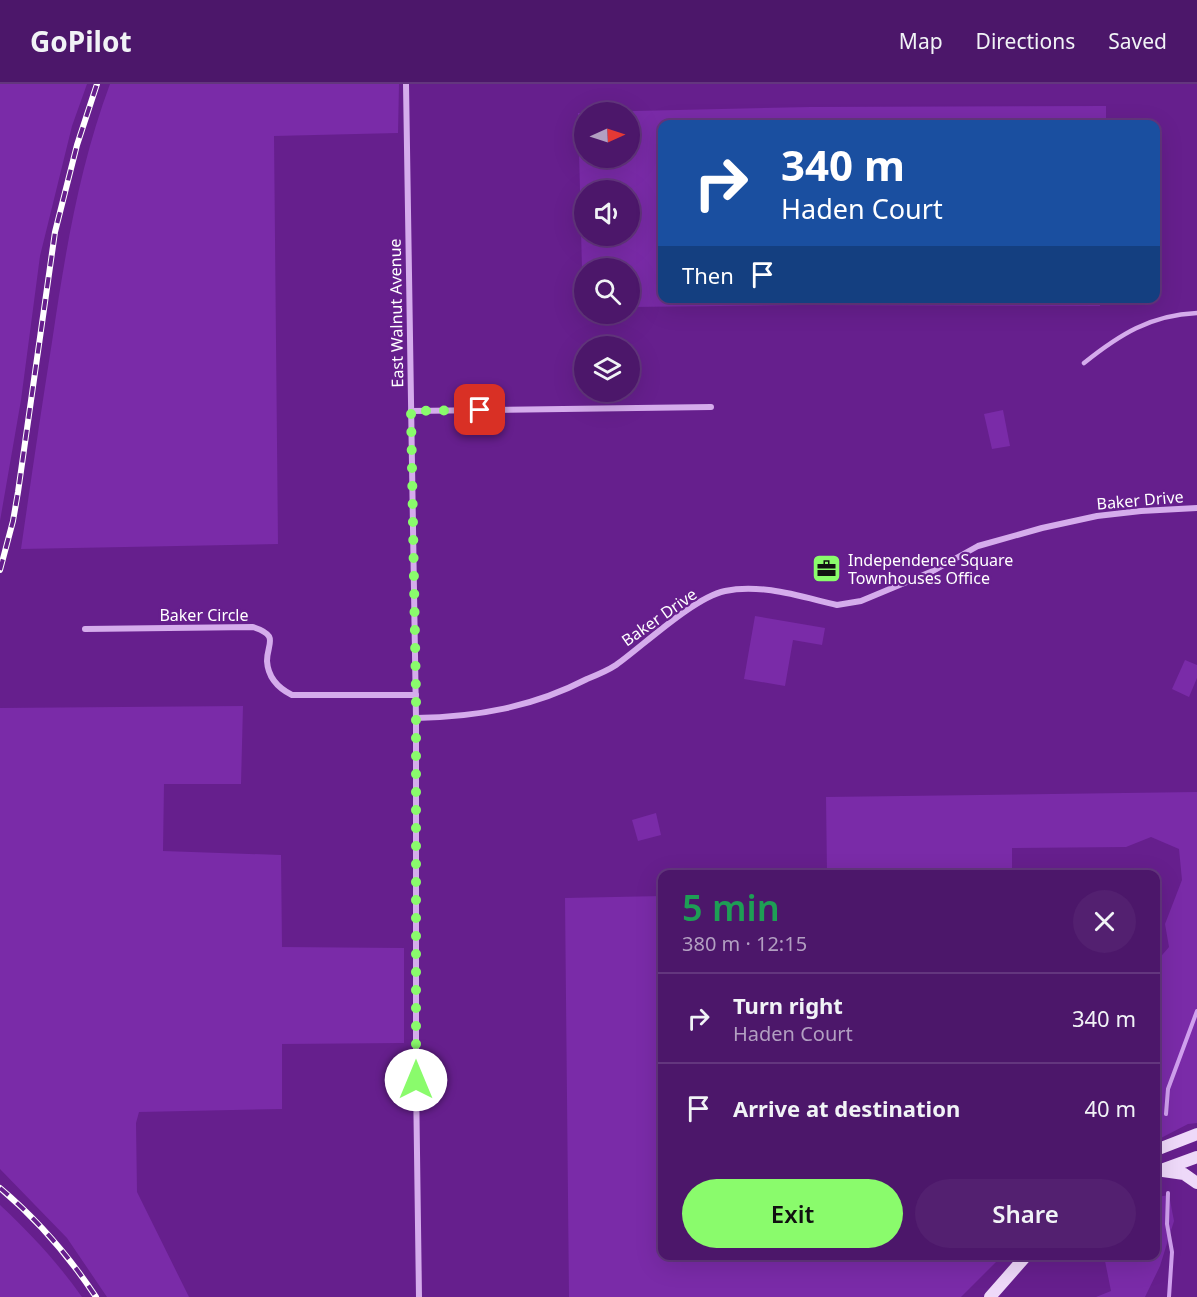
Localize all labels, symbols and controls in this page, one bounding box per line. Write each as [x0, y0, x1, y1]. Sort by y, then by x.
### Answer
text: GoPilot [30, 22, 132, 60]
text: Map [899, 27, 943, 55]
text: Directions [976, 27, 1075, 55]
text: Saved [1108, 27, 1167, 55]
north arrow [574, 102, 640, 168]
map controls [574, 102, 640, 402]
text: 340 m [781, 136, 905, 193]
icon: right [682, 144, 760, 222]
button: sound [574, 180, 640, 246]
text: Haden Court [781, 190, 943, 227]
street label: East Walnut Avenue [384, 238, 408, 388]
button: search [574, 258, 640, 324]
icon: arrive [746, 258, 779, 291]
text: Then [682, 260, 734, 290]
button: layers [574, 336, 640, 402]
pin [454, 384, 505, 435]
icon: arrive [463, 393, 496, 426]
street label: Baker Drive [1096, 485, 1184, 515]
place label: Independence Square Townhouses Office [848, 549, 1013, 589]
office icon: Independence Square Townhouses Office [811, 553, 843, 585]
street label: Baker Drive [617, 583, 701, 651]
street label: Baker Circle [159, 604, 249, 626]
text: 5 min [682, 883, 780, 932]
button: close [1073, 890, 1136, 953]
text: 380 m · 12:15 [682, 930, 807, 957]
text: Turn right [733, 990, 843, 1020]
icon: right [682, 1002, 715, 1035]
text: 340 m [1072, 1003, 1136, 1033]
text: Haden Court [733, 1020, 853, 1047]
position arrow [384, 1048, 448, 1112]
icon: arrive [682, 1092, 715, 1125]
text: Arrive at destination [733, 1093, 960, 1123]
text: 40 m [1085, 1093, 1136, 1123]
button: Exit [682, 1179, 903, 1248]
button: Share [915, 1179, 1136, 1248]

